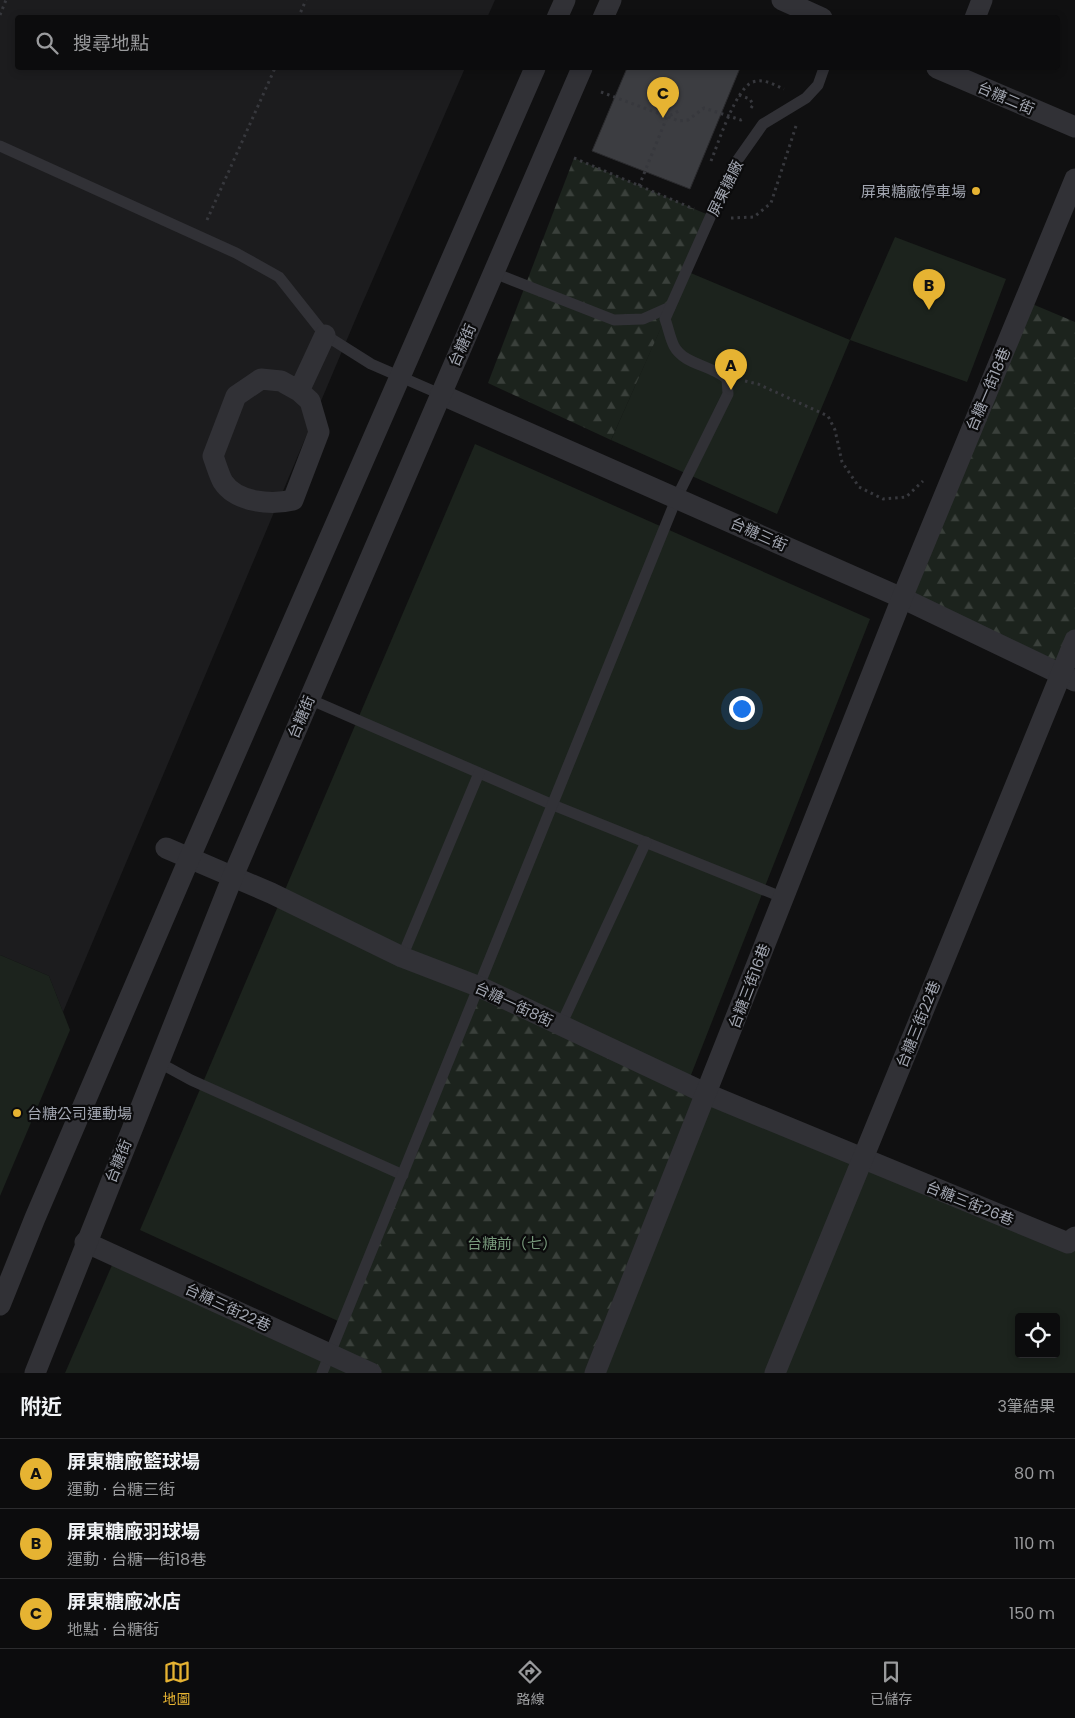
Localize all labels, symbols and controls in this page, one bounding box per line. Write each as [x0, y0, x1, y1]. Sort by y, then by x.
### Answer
search box [15, 15, 1060, 70]
icon: search [33, 29, 61, 57]
text: 搜尋地點 [73, 30, 149, 57]
pin: C [647, 77, 679, 118]
street label: 台糖二街 [974, 77, 1038, 119]
street label: 屏東糖廠 [702, 156, 748, 220]
place label: 屏東糖廠停車場 [861, 181, 966, 202]
marker: 屏東糖廠停車場 [970, 185, 982, 197]
pin: B [913, 269, 945, 310]
street label: 台糖街 [443, 320, 481, 370]
street label: 台糖一街18巷 [961, 344, 1015, 434]
pin: A [715, 349, 747, 390]
street label: 台糖三街 [727, 512, 791, 556]
street label: 台糖街 [283, 692, 319, 742]
your location [729, 696, 755, 722]
street label: 台糖三街16巷 [723, 941, 775, 1031]
street label: 台糖一街8街 [471, 977, 557, 1031]
street label: 台糖三街22巷 [891, 977, 945, 1071]
place label: 台糖公司運動場 [27, 1103, 132, 1124]
marker: 台糖公司運動場 [11, 1107, 23, 1119]
street label: 台糖街 [100, 1136, 136, 1186]
street label: 台糖三街26巷 [923, 1176, 1017, 1230]
park label: 台糖前（七） [467, 1233, 557, 1254]
street label: 台糖三街22巷 [182, 1278, 274, 1336]
map controls [1015, 1313, 1060, 1358]
button: locate [1015, 1313, 1060, 1358]
text: 附近 [20, 1392, 62, 1421]
text: 3筆結果 [998, 1395, 1055, 1418]
text: 屏東糖廠籃球場 [67, 1448, 200, 1475]
text: A [30, 1462, 42, 1485]
text: 80 m [1014, 1462, 1055, 1485]
text: 運動 · 台糖三街 [67, 1478, 175, 1501]
text: 屏東糖廠羽球場 [67, 1518, 200, 1545]
text: B [31, 1532, 41, 1555]
text: 110 m [1014, 1532, 1055, 1555]
text: 運動 · 台糖一街18巷 [67, 1548, 206, 1571]
text: 屏東糖廠冰店 [67, 1588, 181, 1615]
text: C [30, 1602, 42, 1625]
text: 150 m [1009, 1602, 1055, 1625]
text: 地點 · 台糖街 [67, 1618, 159, 1641]
tab: 地圖 [163, 1658, 191, 1710]
tab: 路線 [516, 1658, 544, 1710]
tab: 已儲存 [870, 1658, 912, 1710]

